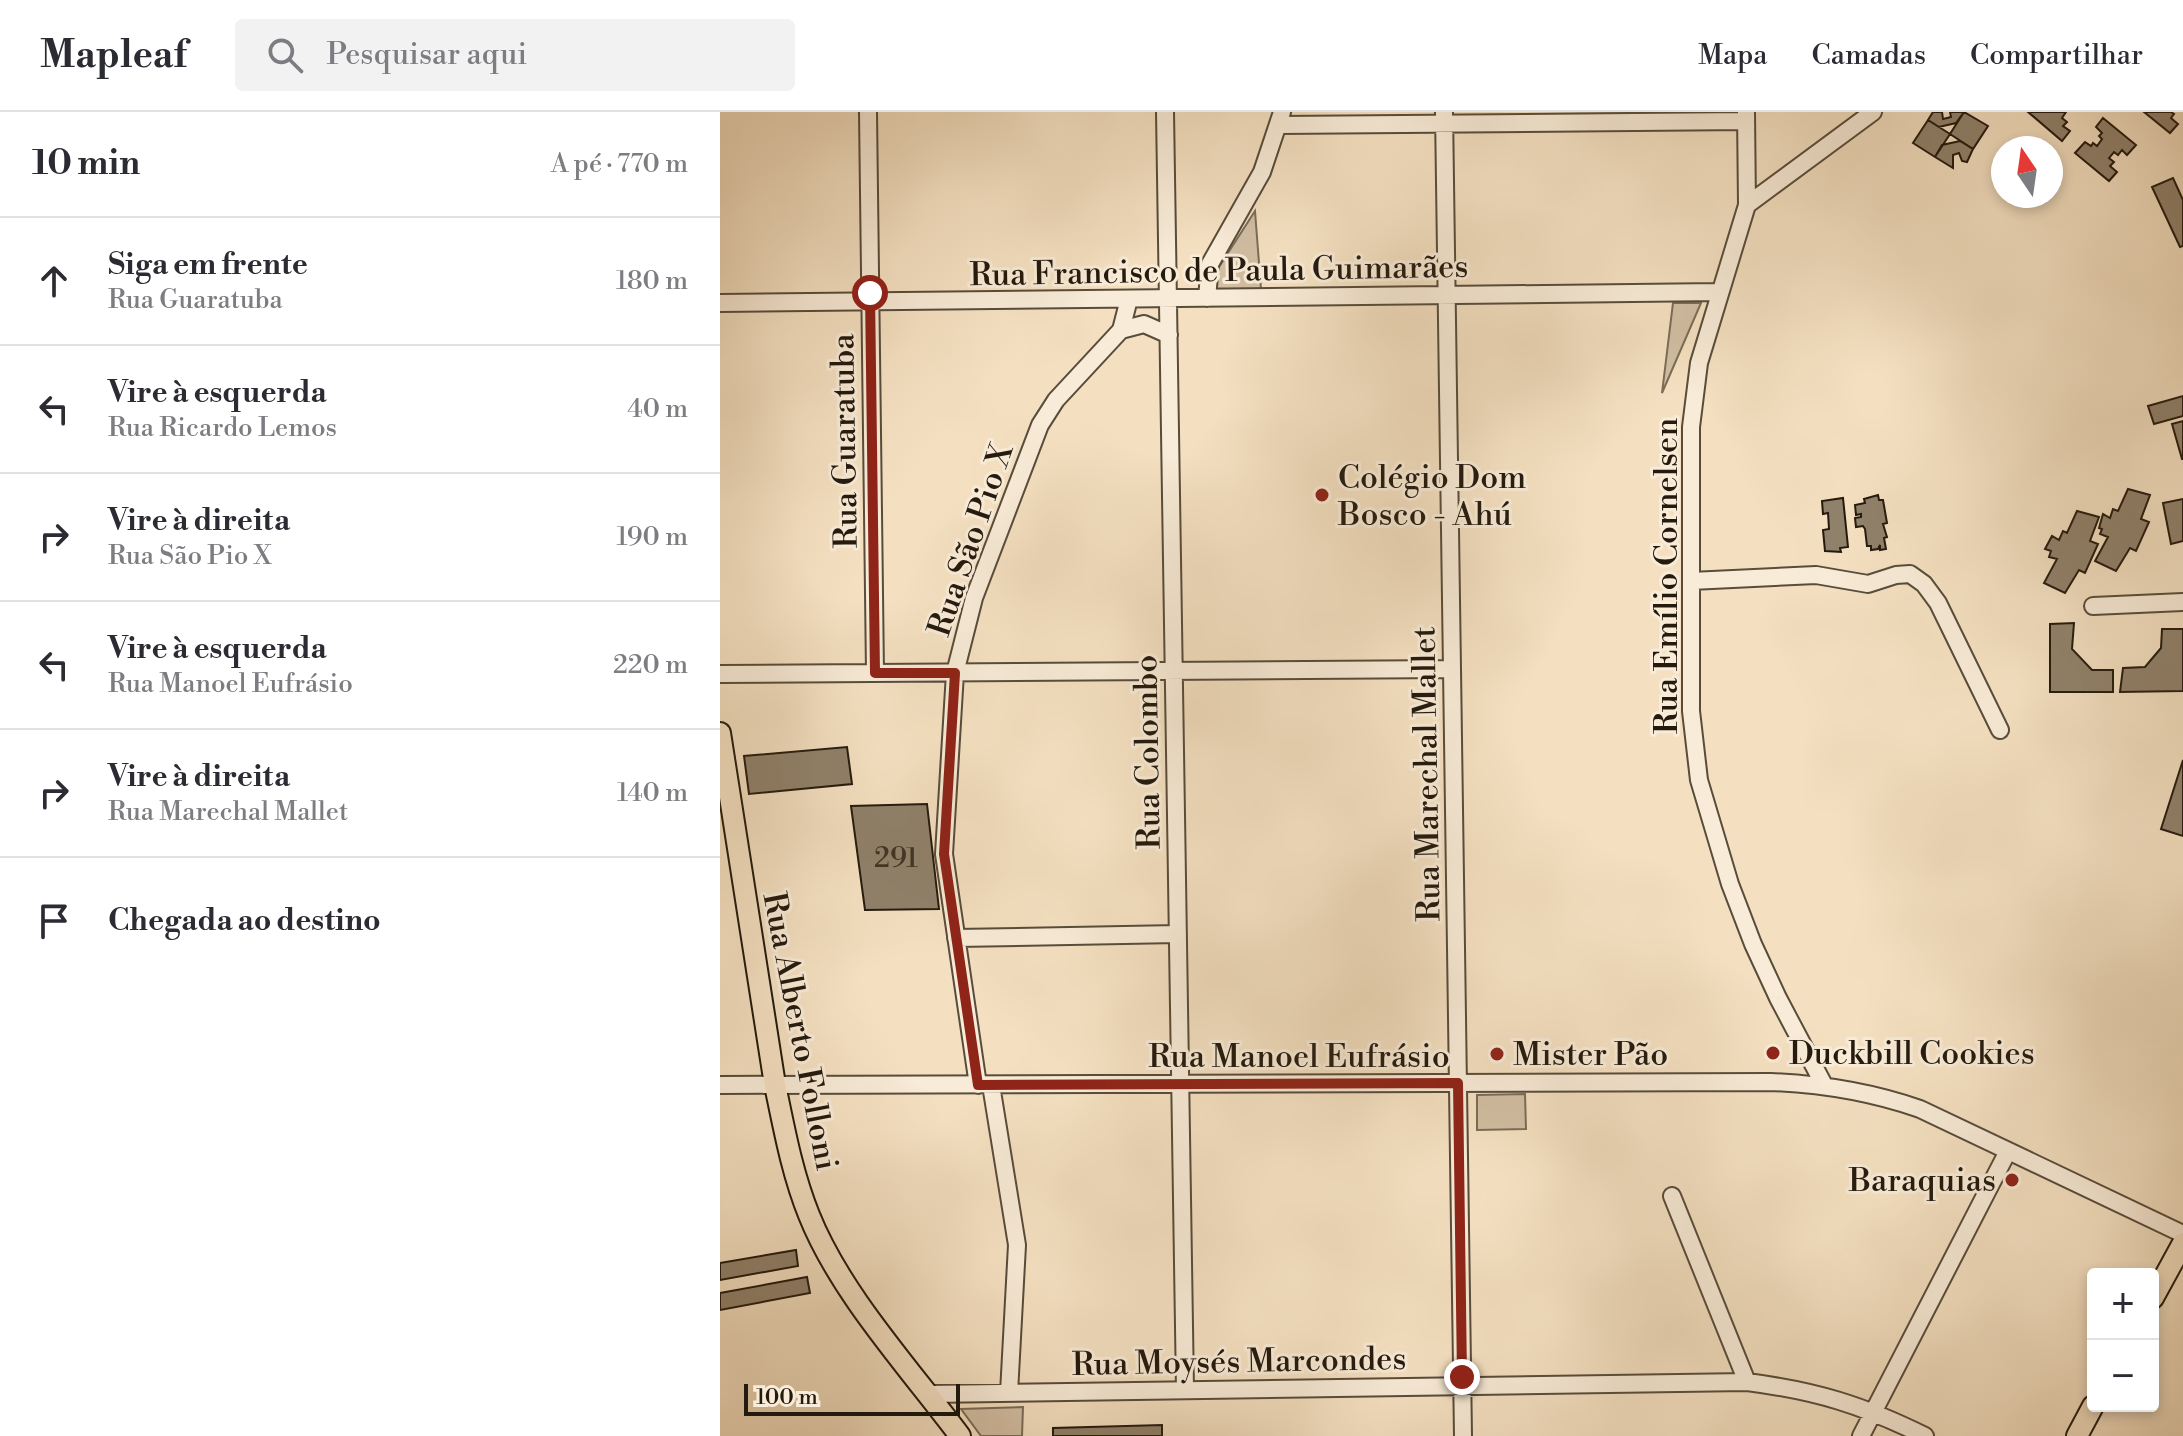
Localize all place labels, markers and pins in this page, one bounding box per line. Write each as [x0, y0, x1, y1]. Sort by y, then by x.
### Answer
place label: Colégio Dom Bosco - Ahú [1337, 458, 1526, 535]
marker: Colégio Dom Bosco - Ahú [1313, 486, 1331, 504]
place label: Duckbill Cookies [1789, 1034, 2035, 1074]
place label: Mister Pão [1513, 1035, 1668, 1075]
marker: Duckbill Cookies [1764, 1044, 1782, 1062]
marker: Mister Pão [1488, 1045, 1506, 1063]
place label: Baraquias [1848, 1161, 1996, 1201]
marker: Baraquias [2003, 1171, 2021, 1189]

